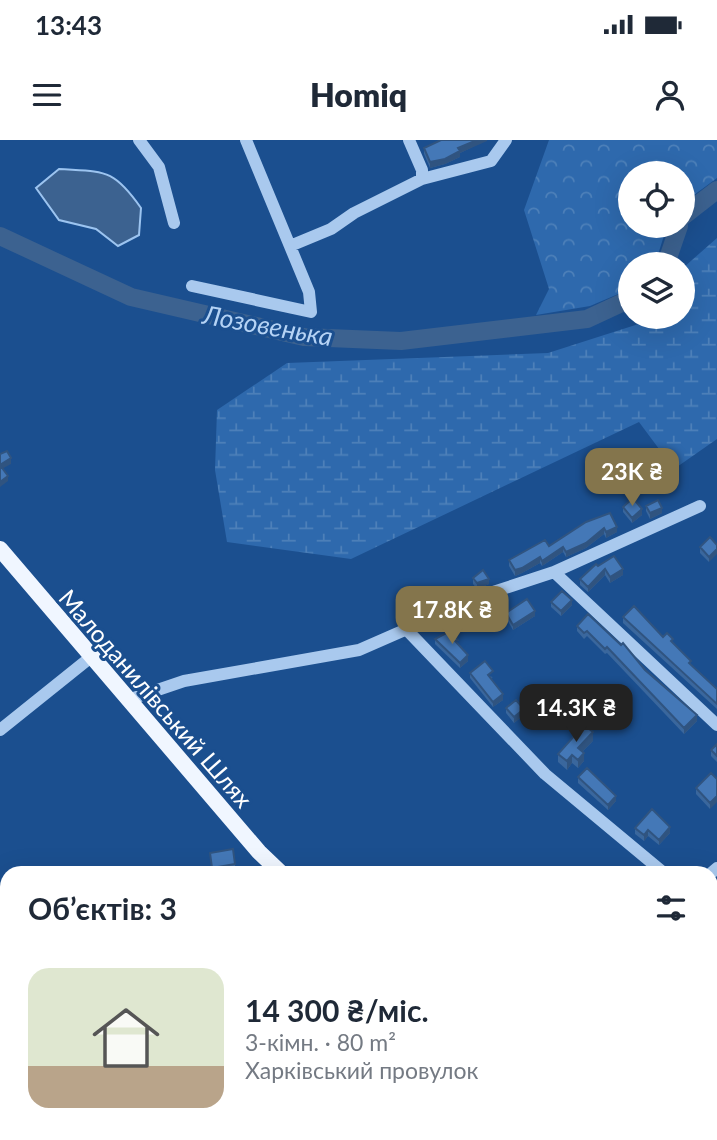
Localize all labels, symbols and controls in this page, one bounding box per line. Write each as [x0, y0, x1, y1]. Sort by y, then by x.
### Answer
text: 13:43 [35, 9, 102, 41]
text: Homiq [310, 75, 407, 114]
icon: menu [28, 76, 66, 114]
icon: person [651, 76, 689, 114]
map controls [618, 161, 695, 329]
button: locate [618, 161, 695, 238]
button: layers [618, 252, 695, 329]
water label: Лозовенька [200, 298, 335, 352]
pin: 23K ₴ [583, 448, 681, 508]
text: 23K ₴ [601, 457, 663, 485]
street label: Малоданилівський Шлях [53, 583, 259, 813]
pin: 17.8K ₴ [387, 587, 517, 646]
text: 17.8K ₴ [412, 595, 492, 623]
pin: 14.3K ₴ [511, 684, 641, 744]
text: 14.3K ₴ [536, 693, 616, 721]
icon: filters [652, 889, 690, 927]
text: Об’єктів: 3 [28, 890, 177, 926]
text: 14 300 ₴/міс. [245, 992, 429, 1028]
icon: home [84, 996, 168, 1080]
text: 3-кімн. · 80 m² [245, 1028, 396, 1056]
text: Харківський провулок [245, 1056, 478, 1084]

